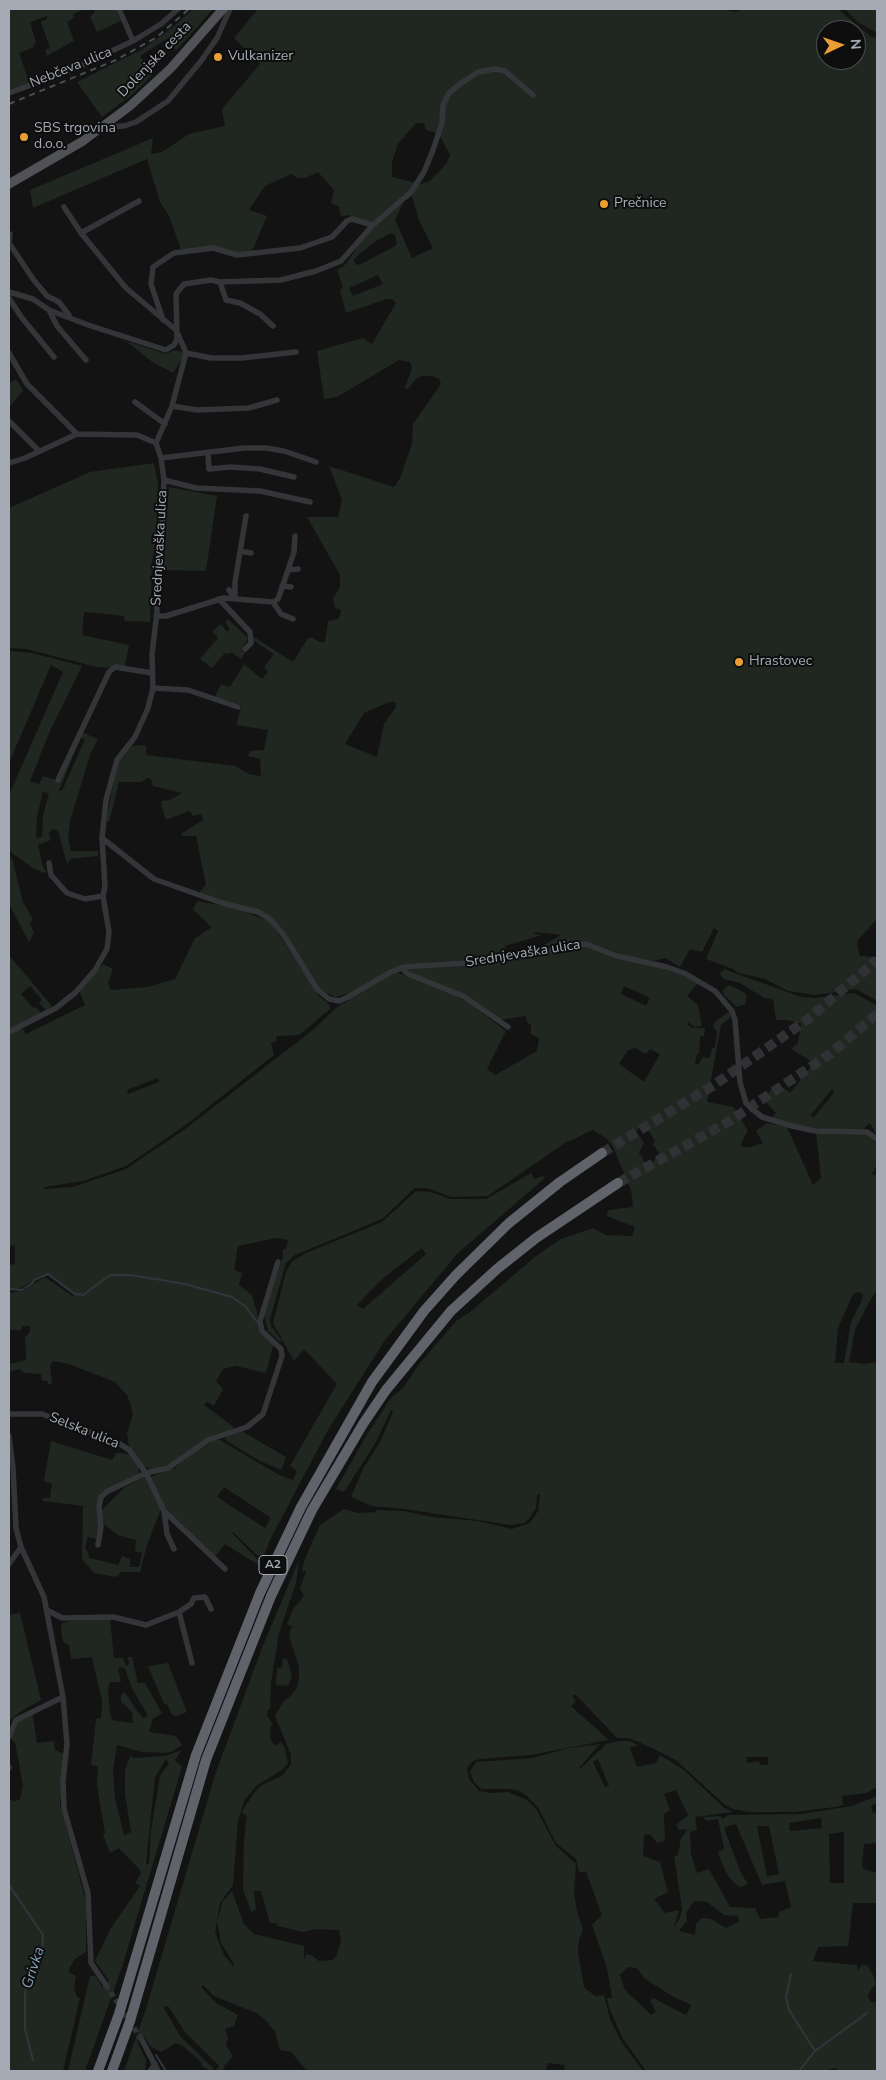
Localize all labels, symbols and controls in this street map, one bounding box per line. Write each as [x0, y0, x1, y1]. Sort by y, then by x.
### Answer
street label: Dolenjska cesta [115, 19, 195, 101]
north arrow [816, 20, 866, 70]
text: N [846, 39, 865, 50]
street label: Nebčeva ulica [28, 44, 114, 92]
place label: Vulkanizer [228, 49, 293, 65]
marker: Vulkanizer [212, 51, 224, 63]
place label: SBS trgovina d.o.o. [34, 121, 116, 154]
marker: SBS trgovina d.o.o. [18, 131, 30, 143]
place label: Prečnice [614, 196, 667, 212]
marker: Prečnice [598, 198, 610, 210]
street label: Srednjevaška ulica [149, 490, 171, 606]
place label: Hrastovec [749, 654, 812, 670]
marker: Hrastovec [733, 656, 745, 668]
street label: Srednjevaška ulica [464, 937, 582, 971]
street label: Selska ulica [47, 1409, 121, 1453]
road number: A2 [259, 1556, 287, 1574]
water label: Grivka [19, 1945, 49, 1991]

